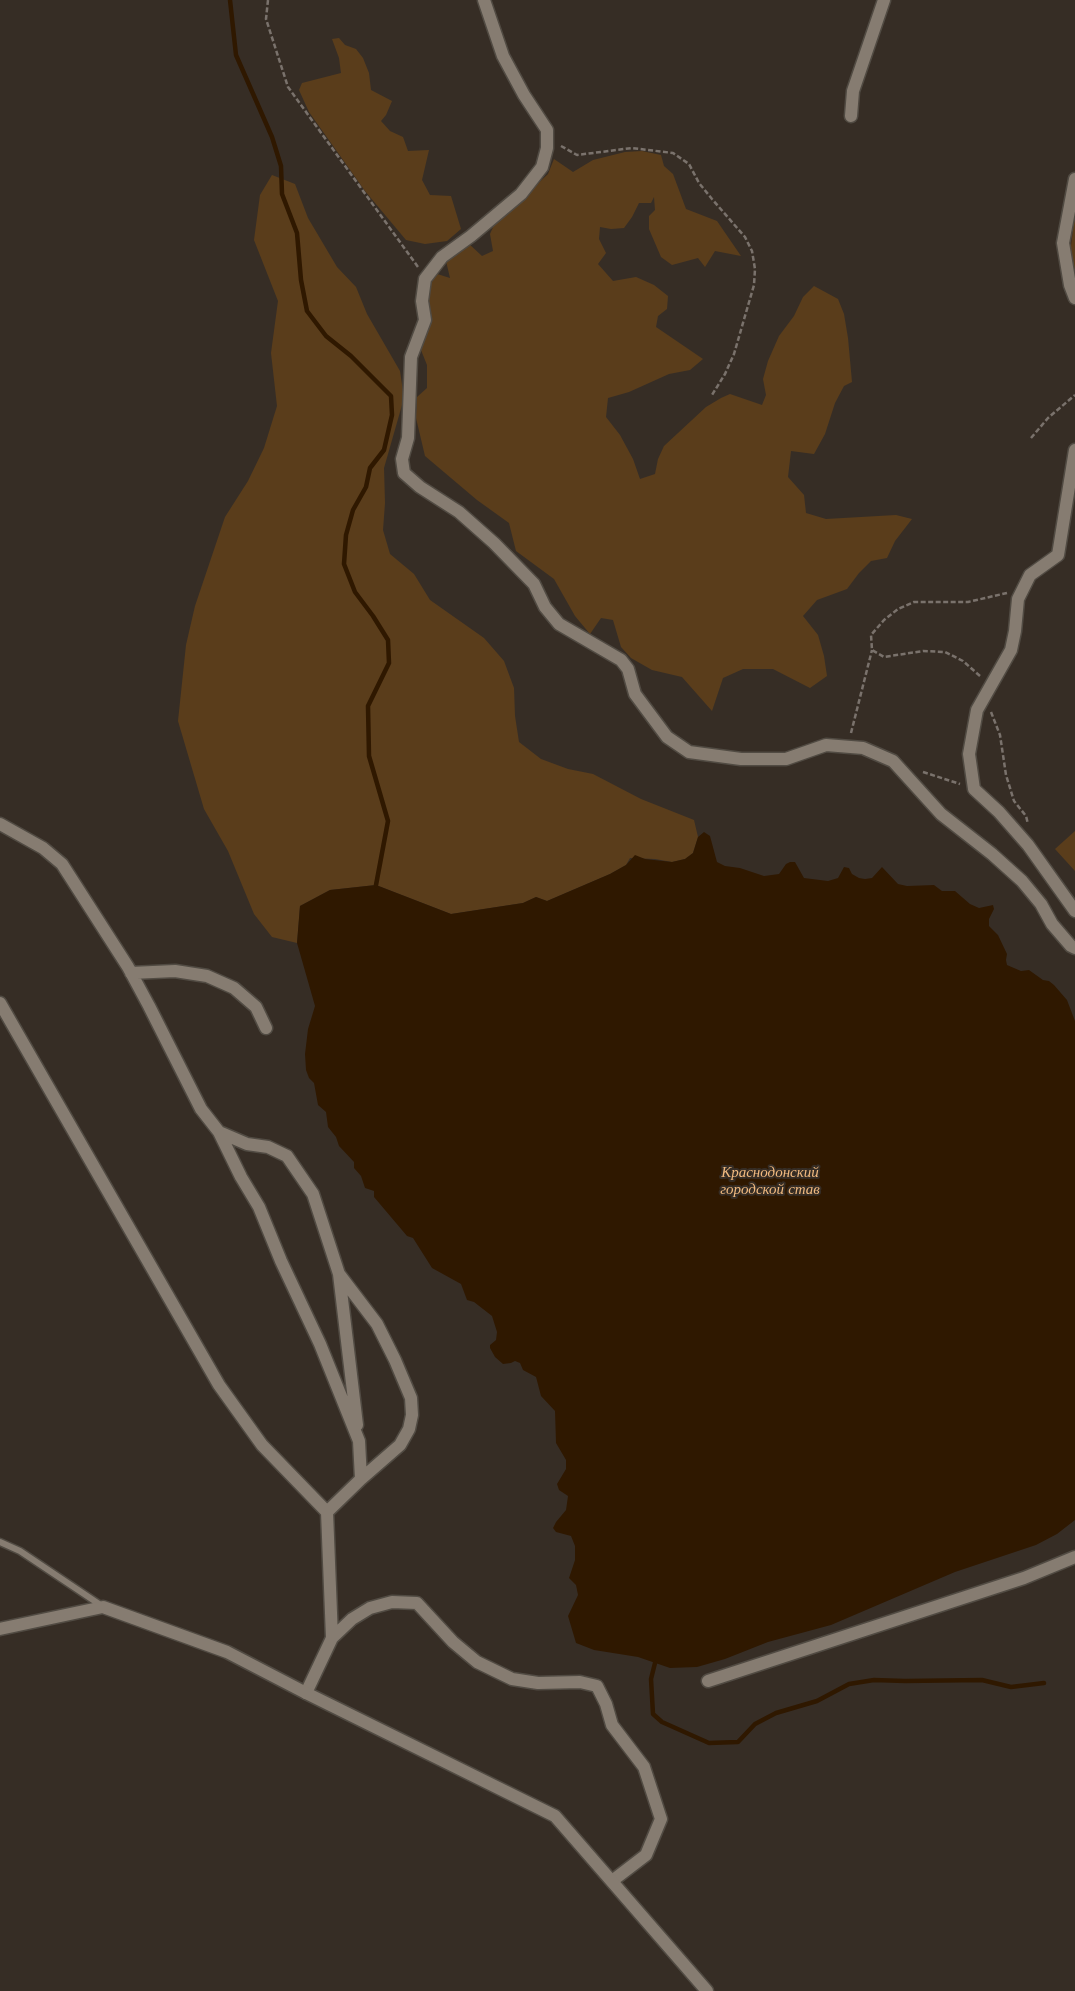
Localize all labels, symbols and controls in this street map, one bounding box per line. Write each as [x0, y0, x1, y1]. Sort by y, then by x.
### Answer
water label: Краснодонский городской став [720, 1164, 820, 1199]

